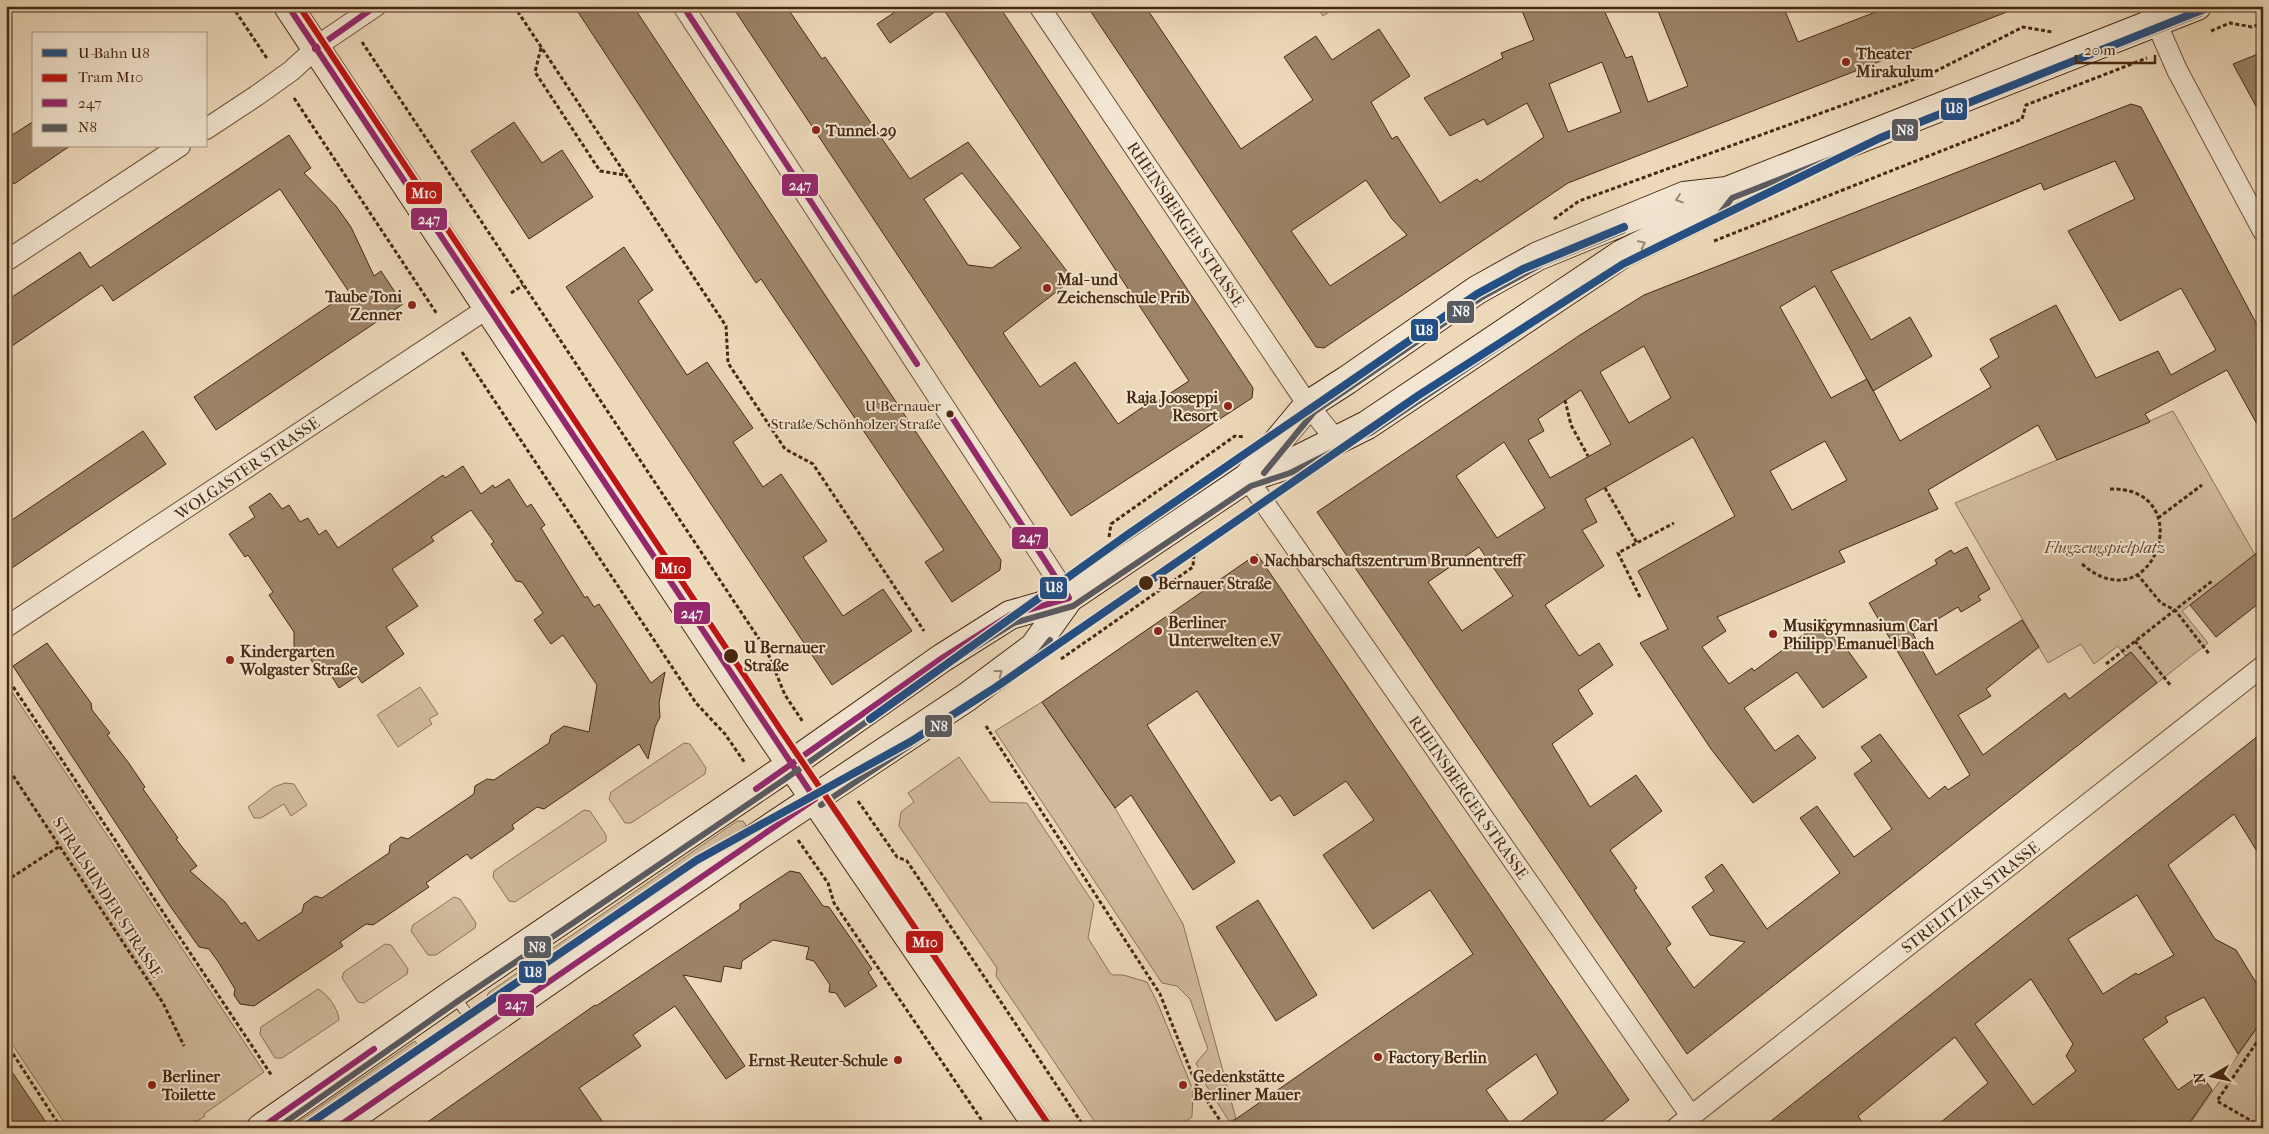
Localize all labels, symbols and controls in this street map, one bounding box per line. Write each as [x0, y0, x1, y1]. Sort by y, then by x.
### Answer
legend [32, 32, 208, 148]
scale bar [2076, 32, 2155, 64]
text: 20 m [2084, 41, 2116, 59]
text: U-Bahn U8 [78, 44, 150, 62]
place label: Theater Mirakulum [1855, 44, 1934, 81]
marker: Theater Mirakulum [1840, 56, 1852, 68]
text: Tram M10 [78, 68, 143, 86]
text: 247 [78, 94, 101, 112]
line badge: U8 [1940, 97, 1968, 121]
text: U8 [1944, 100, 1963, 117]
text: N8 [78, 118, 97, 136]
line badge: N8 [1891, 118, 1919, 142]
place label: Tunnel 29 [825, 121, 896, 141]
text: N8 [1896, 122, 1914, 139]
marker: Tunnel 29 [810, 124, 822, 136]
street label: RHEINSBERGER STRASSE [1123, 138, 1248, 311]
line badge: 247 [781, 173, 819, 197]
text: 247 [789, 177, 811, 194]
line badge: M10 [405, 181, 443, 205]
text: M10 [410, 185, 437, 202]
one-way arrow [1675, 193, 1684, 203]
line badge: 247 [410, 207, 448, 231]
text: 247 [418, 211, 440, 228]
one-way arrow [1637, 240, 1646, 250]
place label: Mal- und Zeichenschule Prib [1056, 270, 1190, 307]
marker: Mal- und Zeichenschule Prib [1041, 282, 1053, 294]
place label: Taube Toni Zenner [324, 287, 403, 324]
marker: Taube Toni Zenner [406, 299, 418, 311]
line badge: N8 [1446, 300, 1475, 324]
text: N8 [1452, 303, 1470, 320]
line badge: U8 [1410, 318, 1439, 342]
text: U8 [1414, 322, 1433, 339]
place label: Raja Jooseppi Resort [1126, 388, 1218, 425]
place label: U Bernauer Straße/Schönholzer Straße [771, 397, 942, 433]
marker: Raja Jooseppi Resort [1222, 400, 1234, 412]
marker: U Bernauer Straße/Schönholzer Straße [945, 409, 955, 419]
street label: WOLGASTER STRASSE [171, 413, 323, 524]
line badge: 247 [1011, 526, 1049, 550]
text: 247 [1019, 529, 1041, 546]
park label: Flugzeugspielplatz [2044, 538, 2165, 557]
place label: Nachbarschaftszentrum Brunnentreff [1264, 551, 1527, 570]
marker: Nachbarschaftszentrum Brunnentreff [1248, 554, 1260, 566]
line badge: M10 [654, 556, 692, 580]
text: M10 [659, 560, 686, 577]
marker: Bernauer Straße [1137, 574, 1155, 592]
place label: Bernauer Straße [1158, 574, 1272, 593]
line badge: U8 [1039, 576, 1068, 600]
text: U8 [1044, 579, 1063, 596]
line badge: 247 [673, 601, 711, 625]
text: 247 [681, 605, 703, 622]
place label: Berliner Unterwelten e.V [1167, 613, 1282, 650]
place label: Musikgymnasium Carl Philipp Emanuel Bach [1782, 616, 1939, 654]
marker: Berliner Unterwelten e.V [1152, 625, 1164, 637]
marker: Musikgymnasium Carl Philipp Emanuel Bach [1767, 628, 1779, 640]
place label: U Bernauer Straße [743, 638, 827, 675]
place label: Kindergarten Wolgaster Straße [239, 642, 358, 680]
marker: U Bernauer Straße [722, 647, 740, 665]
marker: Kindergarten Wolgaster Straße [224, 654, 236, 666]
one-way arrow [993, 670, 1002, 678]
street label: RHEINSBERGER STRASSE [1405, 712, 1532, 883]
line badge: N8 [924, 714, 953, 738]
text: N8 [930, 718, 948, 735]
street label: STRALSUNDER STRASSE [49, 813, 167, 981]
street label: STRELITZER STRASSE [1897, 837, 2043, 957]
line badge: M10 [905, 930, 944, 954]
text: M10 [911, 934, 938, 951]
line badge: N8 [523, 935, 552, 959]
text: N8 [528, 939, 546, 956]
line badge: U8 [518, 960, 547, 984]
text: U8 [523, 964, 542, 981]
line badge: 247 [497, 993, 535, 1017]
text: 247 [505, 996, 527, 1013]
place label: Factory Berlin [1387, 1048, 1488, 1068]
place label: Ernst-Reuter-Schule [748, 1051, 888, 1070]
marker: Factory Berlin [1372, 1051, 1384, 1063]
north arrow [2186, 1052, 2236, 1102]
marker: Ernst-Reuter-Schule [892, 1054, 904, 1066]
place label: Berliner Toilette [161, 1067, 221, 1104]
place label: Gedenkstätte Berliner Mauer [1193, 1067, 1301, 1104]
text: N [2190, 1071, 2209, 1085]
marker: Berliner Toilette [146, 1079, 158, 1091]
marker: Gedenkstätte Berliner Mauer [1177, 1079, 1189, 1091]

